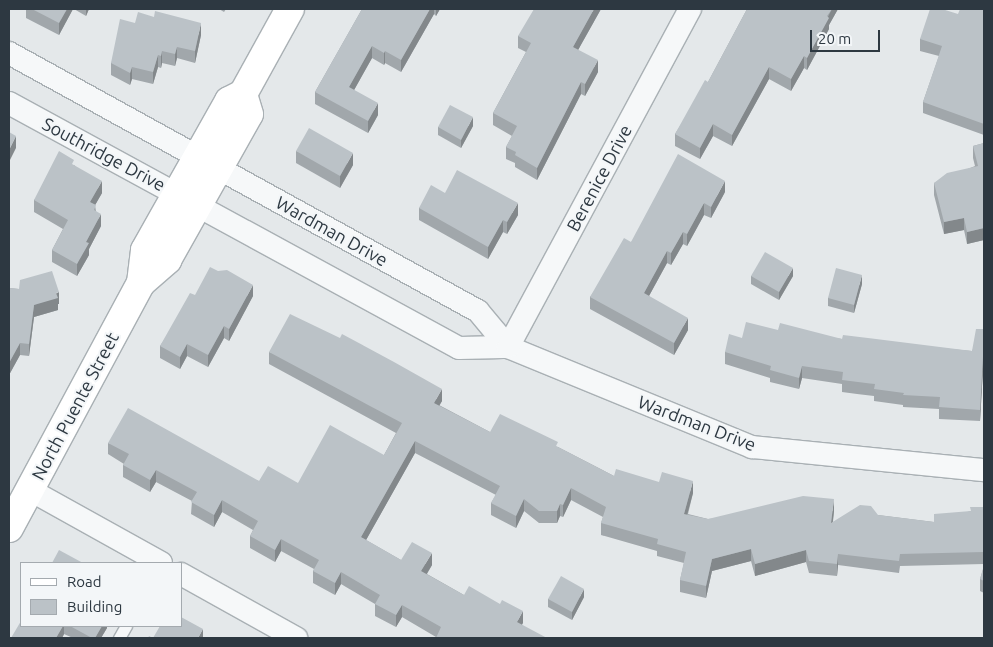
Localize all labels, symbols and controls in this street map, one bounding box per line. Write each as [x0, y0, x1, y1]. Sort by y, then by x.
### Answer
scale bar [813, 20, 883, 52]
text: 20 m [818, 30, 851, 47]
street label: Southridge Drive [39, 112, 169, 196]
street label: Berenice Drive [562, 121, 636, 235]
street label: Wardman Drive [272, 191, 392, 271]
street label: North Puente Street [27, 328, 123, 484]
street label: Wardman Drive [635, 391, 759, 455]
legend [20, 562, 182, 627]
text: Road [67, 573, 102, 590]
text: Building [67, 598, 122, 615]

